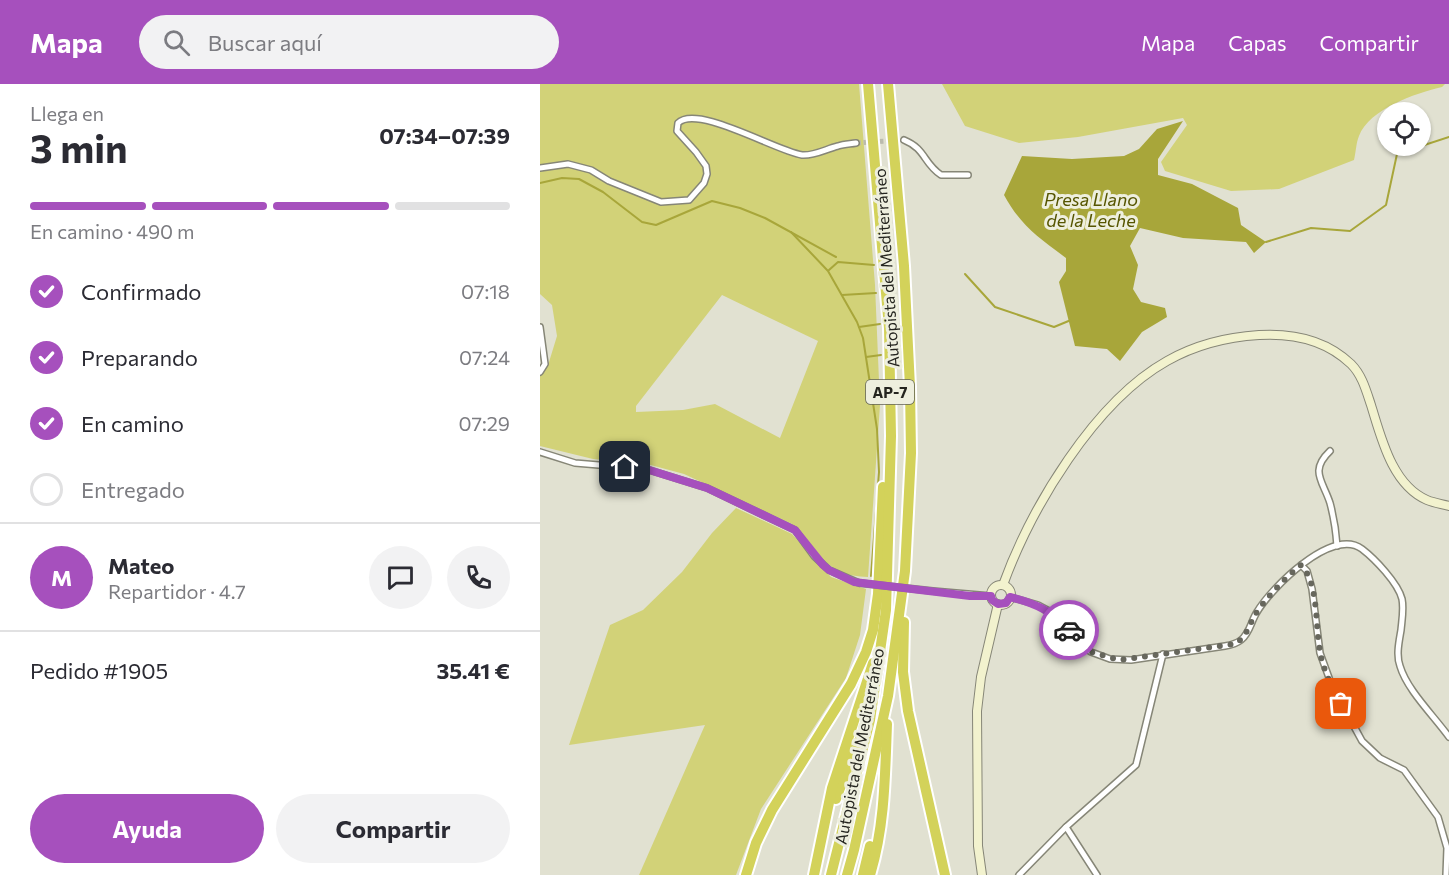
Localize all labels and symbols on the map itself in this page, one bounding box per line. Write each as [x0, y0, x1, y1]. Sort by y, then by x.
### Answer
street label: Autopista del Mediterráneo [870, 168, 902, 368]
water label: Presa Llano de la Leche [1044, 188, 1138, 231]
road number: AP-7 [866, 380, 914, 404]
pin [599, 441, 650, 492]
courier [1039, 600, 1099, 660]
street label: Autopista del Mediterráneo [831, 646, 887, 846]
pin [1315, 678, 1366, 729]

